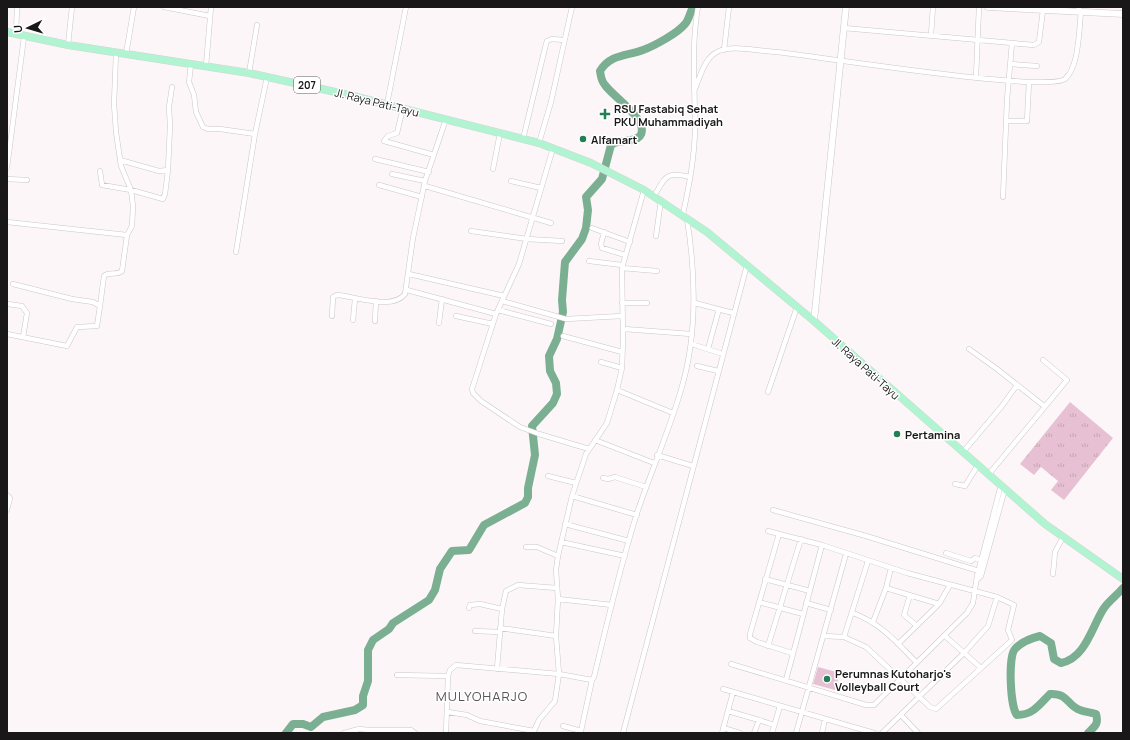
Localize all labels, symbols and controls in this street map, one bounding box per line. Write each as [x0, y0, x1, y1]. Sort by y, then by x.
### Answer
north arrow [8, 8, 48, 48]
text: U [10, 24, 25, 34]
road number: 207 [294, 77, 320, 93]
street label: Jl. Raya Pati-Tayu [333, 84, 421, 120]
place label: RSU Fastabiq Sehat PKU Muhammadiyah [614, 101, 723, 129]
marker: RSU Fastabiq Sehat PKU Muhammadiyah [599, 108, 611, 120]
place label: Alfamart [591, 132, 637, 147]
marker: Alfamart [578, 134, 588, 144]
street label: Jl. Raya Pati-Tayu [829, 334, 903, 402]
place label: Pertamina [905, 427, 960, 442]
marker: Pertamina [892, 429, 902, 439]
place label: Perumnas Kutoharjo's Volleyball Court [835, 666, 951, 694]
marker: Perumnas Kutoharjo's Volleyball Court [822, 674, 832, 684]
district label: MULYOHARJO [436, 687, 528, 705]

